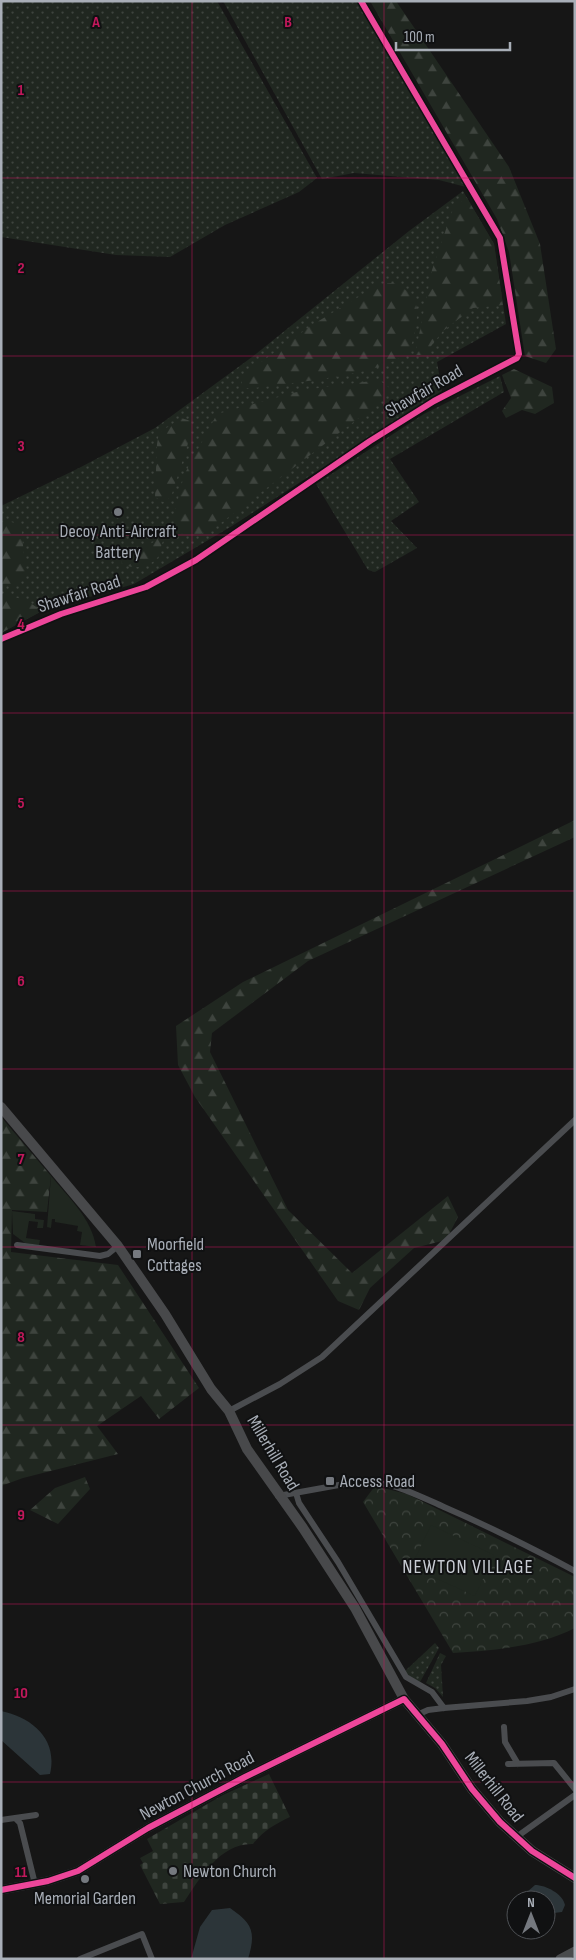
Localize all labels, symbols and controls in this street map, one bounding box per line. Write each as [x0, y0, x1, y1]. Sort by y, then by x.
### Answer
text: A [91, 13, 100, 32]
text: B [284, 13, 292, 32]
scale bar [396, 20, 510, 52]
text: 100 m [404, 28, 435, 47]
text: 1 [18, 81, 25, 100]
text: 2 [17, 259, 25, 278]
street label: Shawfair Road [382, 360, 466, 422]
text: 3 [17, 437, 25, 456]
marker: Decoy Anti-Aircraft Battery [112, 506, 124, 518]
place label: Decoy Anti-Aircraft Battery [60, 521, 177, 563]
street label: Shawfair Road [35, 571, 123, 617]
text: 4 [17, 615, 25, 634]
text: 5 [17, 794, 25, 813]
text: 6 [17, 972, 25, 991]
text: 7 [18, 1150, 25, 1169]
place label: Moorfield Cottages [147, 1234, 204, 1276]
marker: Moorfield Cottages [131, 1248, 143, 1260]
text: 8 [17, 1328, 25, 1347]
street label: Millerhill Road [242, 1412, 304, 1494]
place label: Access Road [339, 1471, 415, 1492]
marker: Access Road [324, 1475, 336, 1487]
text: 9 [17, 1506, 25, 1525]
district label: NEWTON VILLAGE [402, 1555, 534, 1579]
text: 10 [14, 1684, 28, 1703]
street label: Newton Church Road [136, 1747, 258, 1825]
street label: Millerhill Road [460, 1748, 528, 1826]
place label: Newton Church [183, 1861, 277, 1882]
text: 11 [15, 1863, 28, 1882]
marker: Newton Church [167, 1865, 179, 1877]
marker: Memorial Garden [79, 1873, 91, 1885]
place label: Memorial Garden [34, 1888, 136, 1909]
north arrow [506, 1890, 556, 1940]
text: N [527, 1894, 535, 1911]

